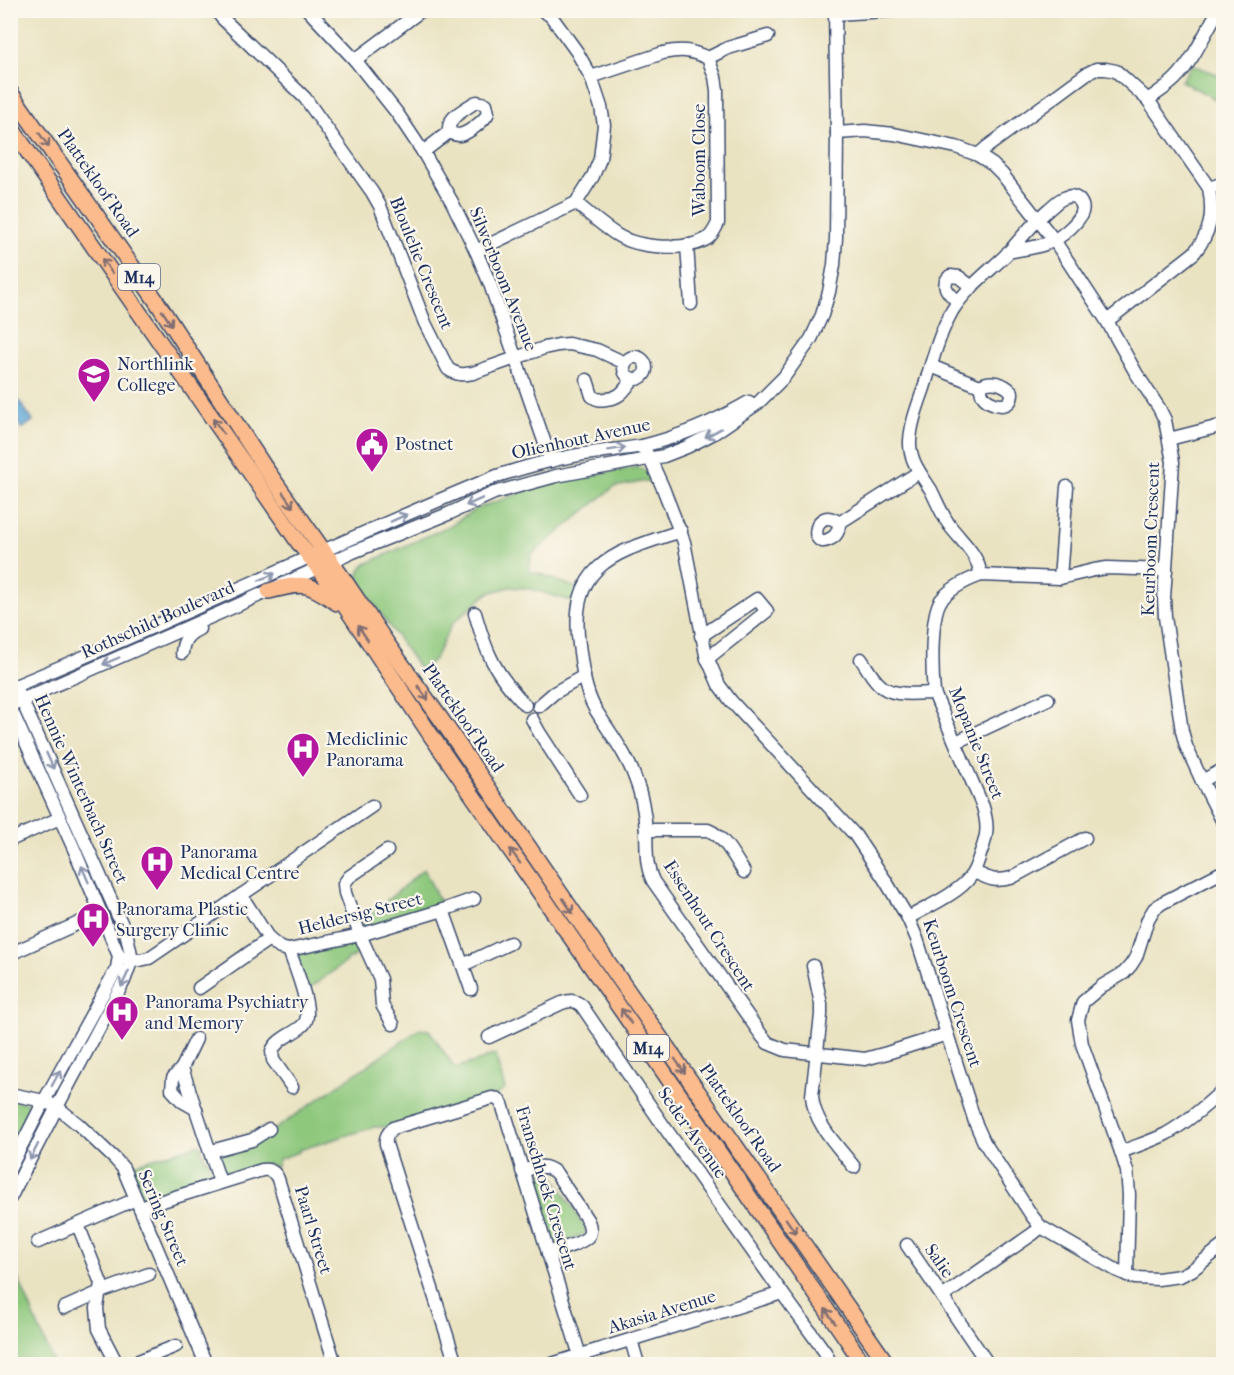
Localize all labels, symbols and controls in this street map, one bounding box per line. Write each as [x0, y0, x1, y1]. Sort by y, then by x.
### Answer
street label: Waboom Close [689, 103, 710, 217]
street label: Plattekloof Road [53, 125, 143, 242]
one-way arrow [38, 132, 50, 148]
street label: Bloulelie Crescent [385, 194, 457, 333]
street label: Silwerboom Avenue [465, 204, 542, 354]
one-way arrow [101, 258, 113, 275]
road number: M14 [118, 264, 160, 290]
one-way arrow [161, 309, 173, 326]
place label: Northlink College [117, 354, 194, 396]
school or university icon: Northlink College [76, 356, 112, 403]
street label: Olienhout Avenue [510, 414, 652, 464]
one-way arrow [212, 419, 224, 435]
public building icon: Postnet [354, 426, 390, 473]
one-way arrow [705, 428, 722, 440]
place label: Postnet [395, 434, 454, 455]
one-way arrow [607, 444, 626, 455]
street label: Keurboom Crescent [1138, 461, 1164, 617]
one-way arrow [282, 491, 294, 508]
one-way arrow [465, 498, 483, 509]
one-way arrow [390, 512, 408, 523]
one-way arrow [258, 571, 276, 582]
street label: Rothschild Boulevard [78, 577, 238, 663]
one-way arrow [357, 625, 369, 642]
one-way arrow [103, 655, 121, 667]
street label: Plattekloof Road [418, 660, 508, 777]
one-way arrow [417, 684, 429, 700]
street label: Mopanie Street [944, 684, 1008, 803]
street label: Hennie Winterbach Street [30, 691, 133, 887]
place label: Mediclinic Panorama [326, 729, 408, 771]
hospital icon: Mediclinic Panorama [285, 731, 321, 778]
one-way arrow [44, 751, 56, 769]
place label: Panorama Medical Centre [180, 842, 300, 884]
hospital icon: Panorama Medical Centre [139, 844, 175, 891]
one-way arrow [509, 848, 521, 864]
street label: Essenhout Crescent [659, 857, 759, 996]
one-way arrow [79, 866, 90, 884]
street label: Heldersig Street [296, 888, 425, 940]
one-way arrow [562, 897, 575, 914]
place label: Panorama Plastic Surgery Clinic [116, 899, 248, 941]
hospital icon: Panorama Plastic Surgery Clinic [75, 901, 111, 948]
street label: Keurboom Crescent [918, 916, 986, 1070]
one-way arrow [118, 970, 130, 988]
place label: Panorama Psychiatry and Memory [145, 992, 310, 1034]
hospital icon: Panorama Psychiatry and Memory [104, 994, 140, 1041]
one-way arrow [620, 1008, 632, 1025]
road number: M14 [627, 1035, 669, 1061]
one-way arrow [674, 1057, 686, 1073]
street label: Plattekloof Road [695, 1060, 785, 1177]
one-way arrow [51, 1070, 62, 1088]
street label: Seder Avenue [653, 1083, 731, 1183]
street label: Franschhoek Crescent [511, 1103, 581, 1273]
one-way arrow [28, 1143, 40, 1160]
street label: Sering Street [133, 1167, 193, 1270]
street label: Paarl Street [290, 1183, 337, 1277]
one-way arrow [785, 1217, 797, 1234]
street label: Salie [920, 1240, 958, 1282]
street label: Akasia Avenue [605, 1286, 718, 1339]
one-way arrow [824, 1308, 836, 1324]

